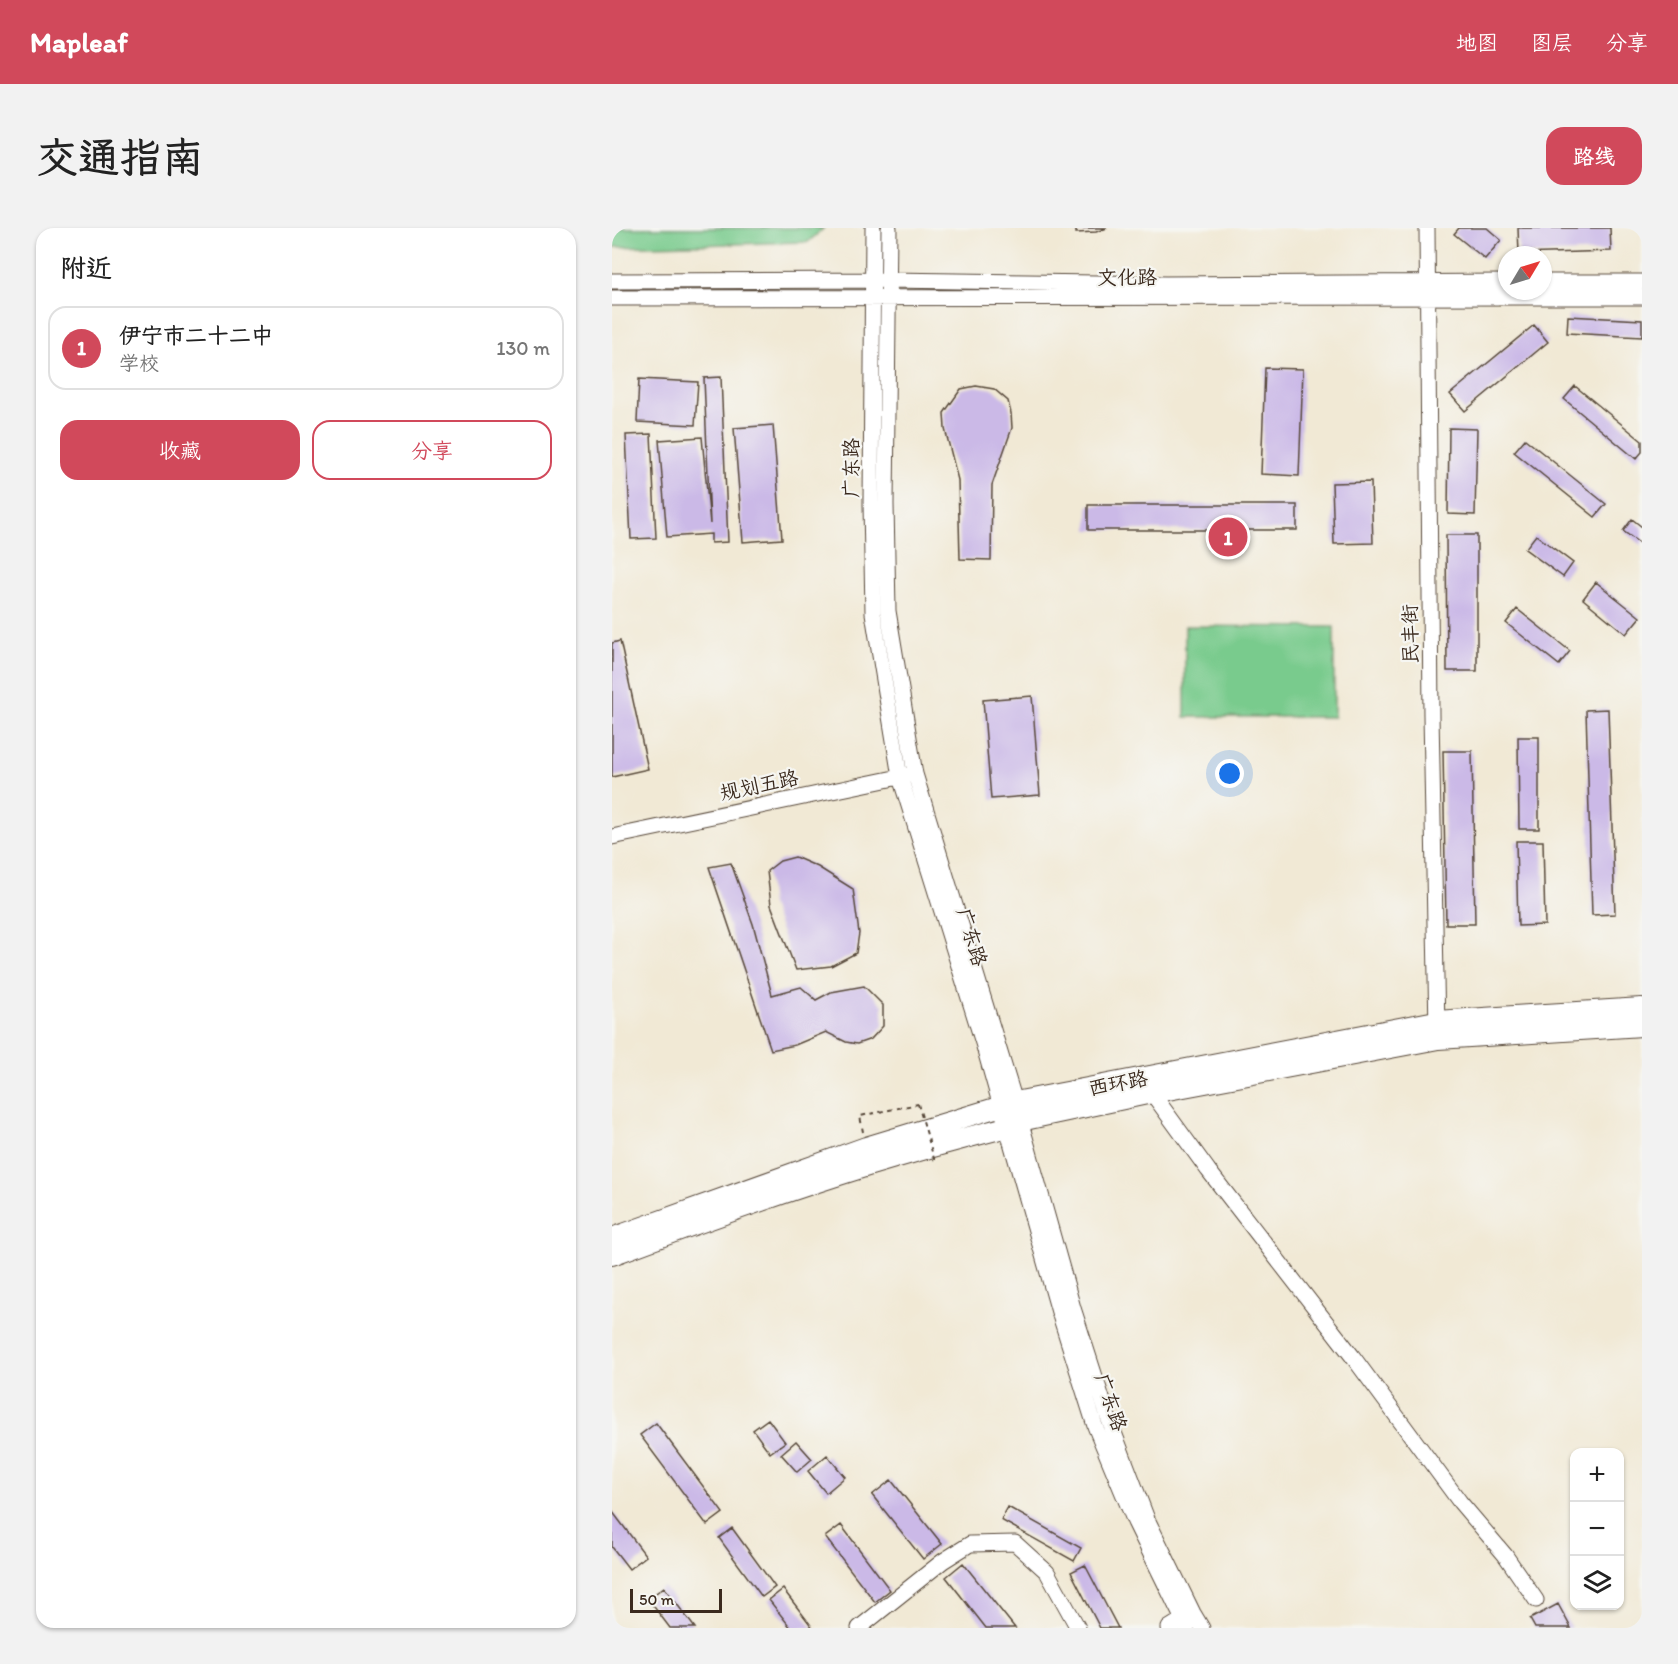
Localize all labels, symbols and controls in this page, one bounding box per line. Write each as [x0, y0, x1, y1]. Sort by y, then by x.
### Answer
text: Mapleaf [30, 25, 128, 59]
text: 地图 [1456, 30, 1498, 55]
text: 图层 [1531, 30, 1573, 55]
text: 分享 [1606, 30, 1648, 55]
button: 路线 [1546, 127, 1642, 185]
text: 交通指南 [36, 132, 204, 183]
north arrow [1498, 246, 1552, 300]
text: 附近 [60, 252, 112, 284]
street label: 文化路 [1097, 265, 1158, 289]
text: 伊宁市二十二中 [119, 322, 273, 349]
text: 1 [77, 336, 86, 360]
text: 130 m [496, 336, 550, 360]
text: 学校 [119, 351, 159, 375]
button: 收藏 [60, 420, 300, 480]
button: 分享 [312, 420, 552, 480]
street label: 广东路 [839, 437, 863, 498]
pin: 1 [1208, 514, 1248, 560]
street label: 民丰街 [1397, 604, 1423, 664]
your location [1215, 759, 1244, 788]
street label: 规划五路 [717, 765, 802, 805]
street label: 广东路 [952, 905, 993, 970]
street label: 西环路 [1086, 1065, 1151, 1101]
street label: 广东路 [1090, 1370, 1132, 1435]
map controls [1570, 1448, 1624, 1610]
button: + [1570, 1448, 1624, 1502]
button: − [1570, 1502, 1624, 1556]
button: layers [1570, 1556, 1624, 1610]
scale bar [630, 1586, 722, 1614]
text: 50 m [639, 1590, 674, 1609]

